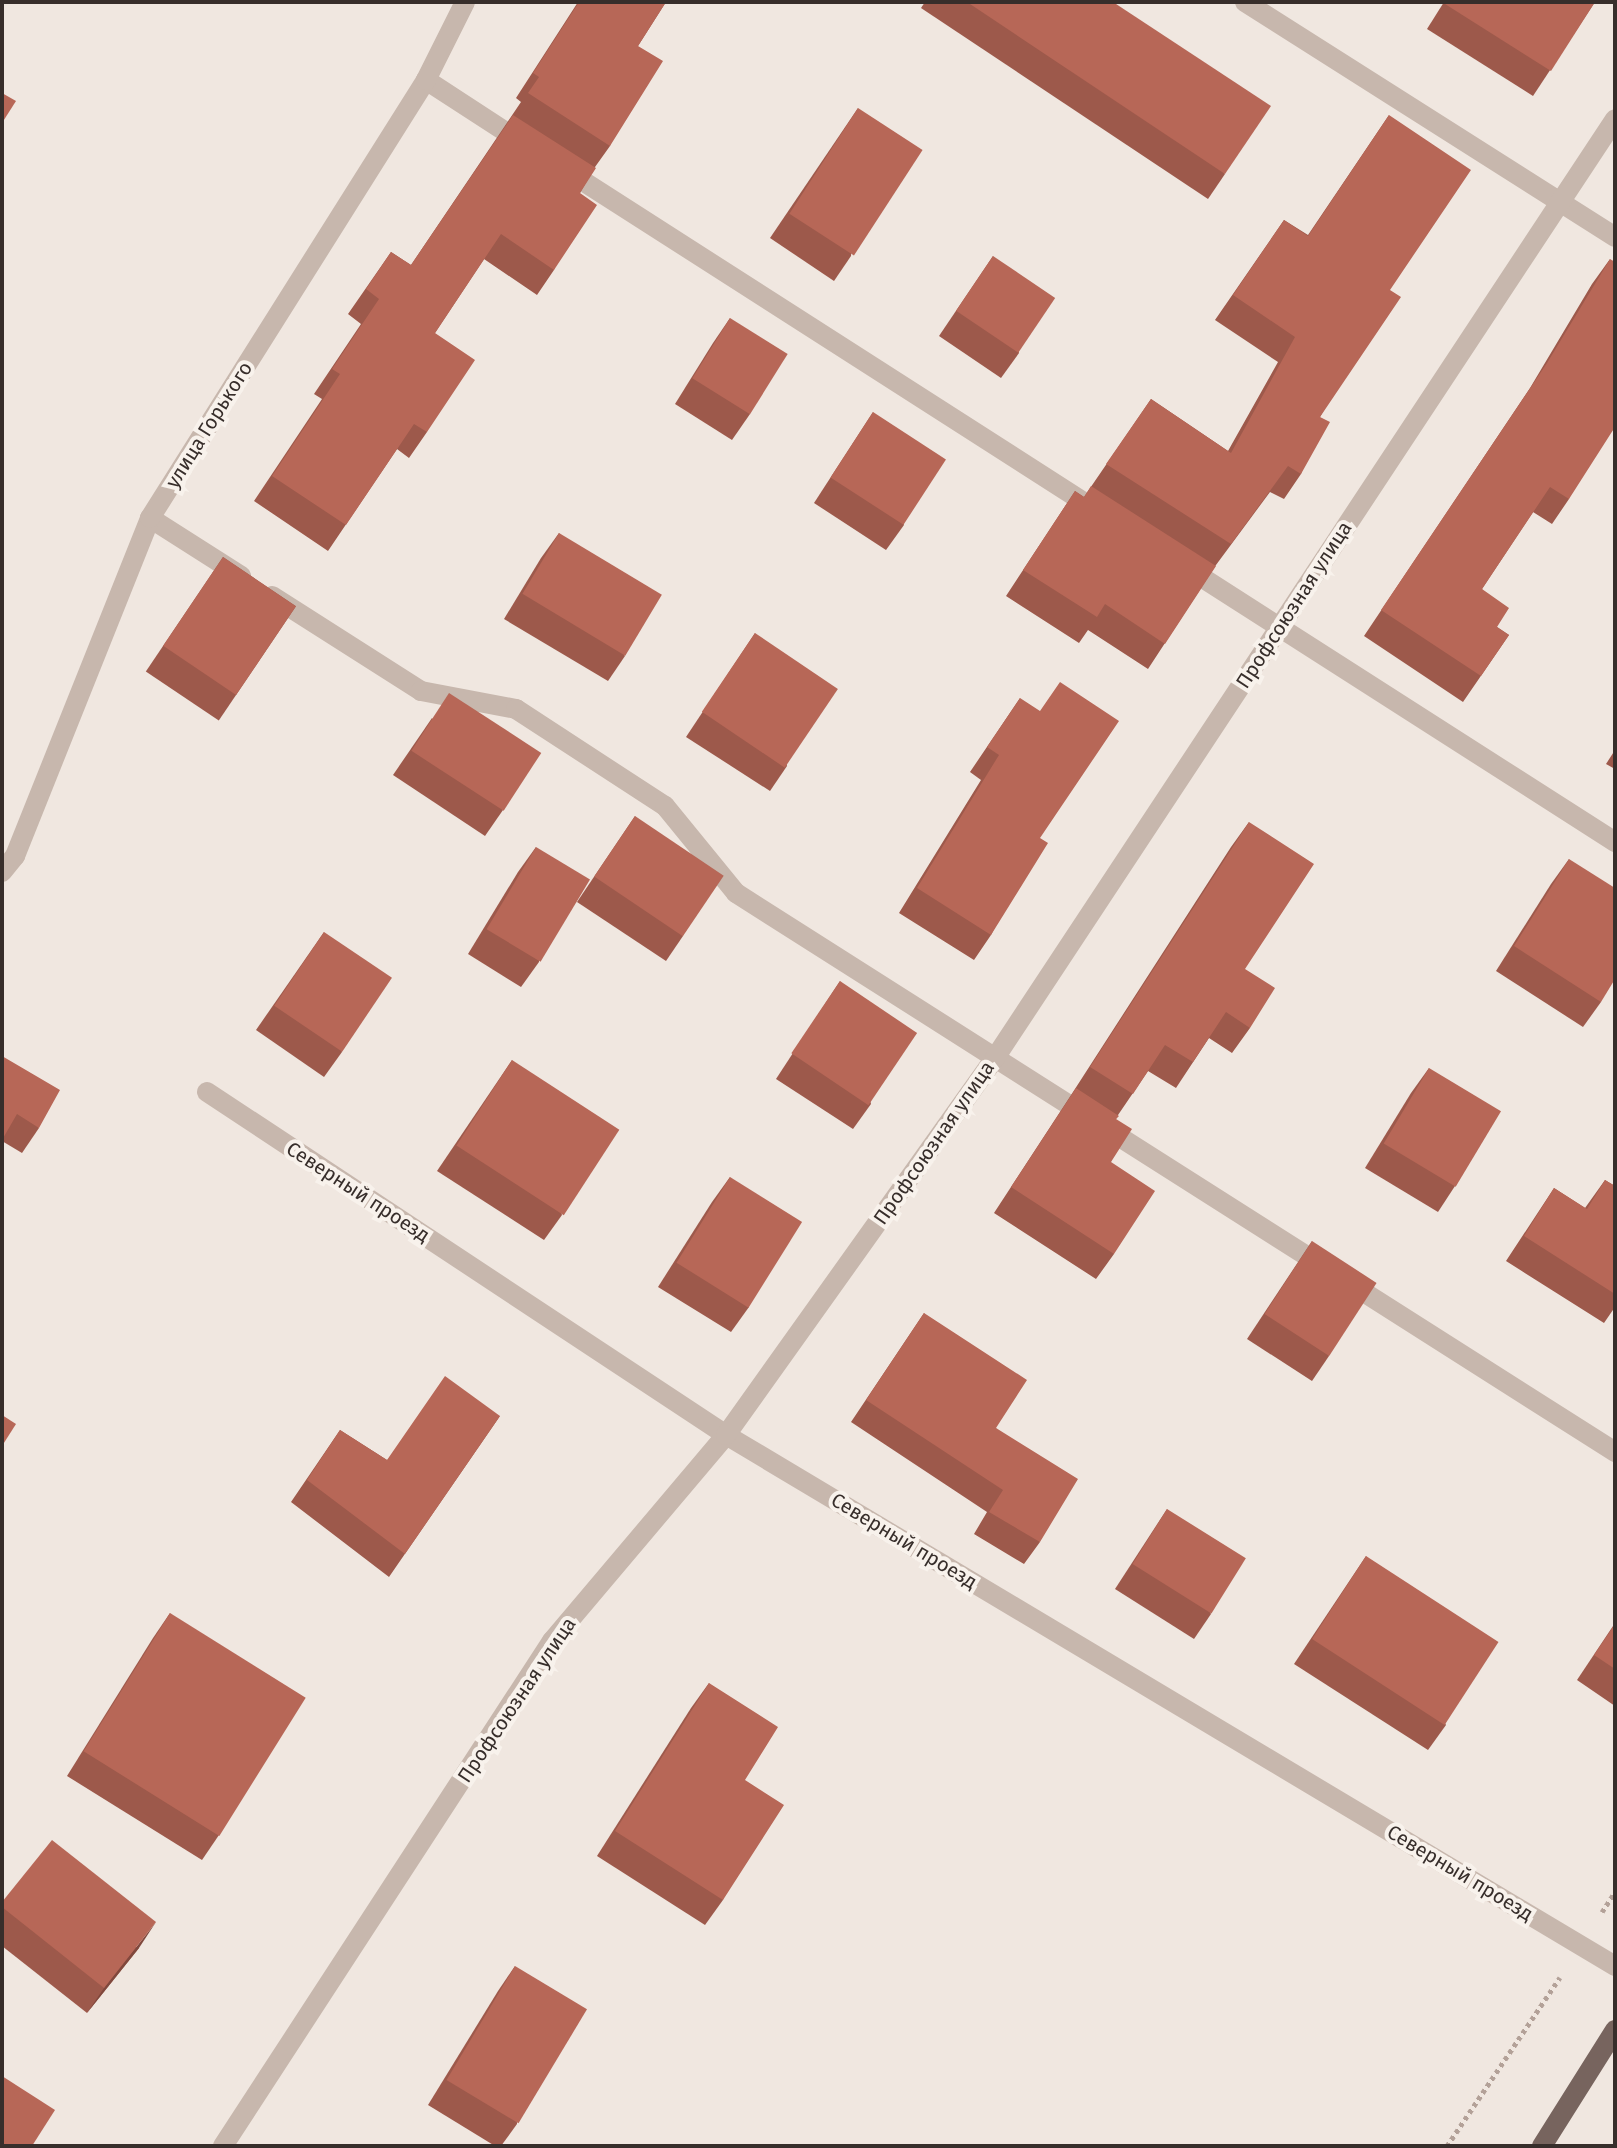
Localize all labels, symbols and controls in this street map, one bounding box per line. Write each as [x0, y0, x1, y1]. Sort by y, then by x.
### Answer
street label: улица Горького [160, 357, 258, 493]
street label: Профсоюзная улица [1231, 517, 1357, 693]
street label: Профсоюзная улица [868, 1057, 1000, 1229]
street label: Северный проезд [282, 1137, 434, 1247]
street label: Северный проезд [827, 1488, 981, 1594]
street label: Профсоюзная улица [453, 1613, 581, 1787]
street label: Северный проезд [1383, 1820, 1537, 1926]

